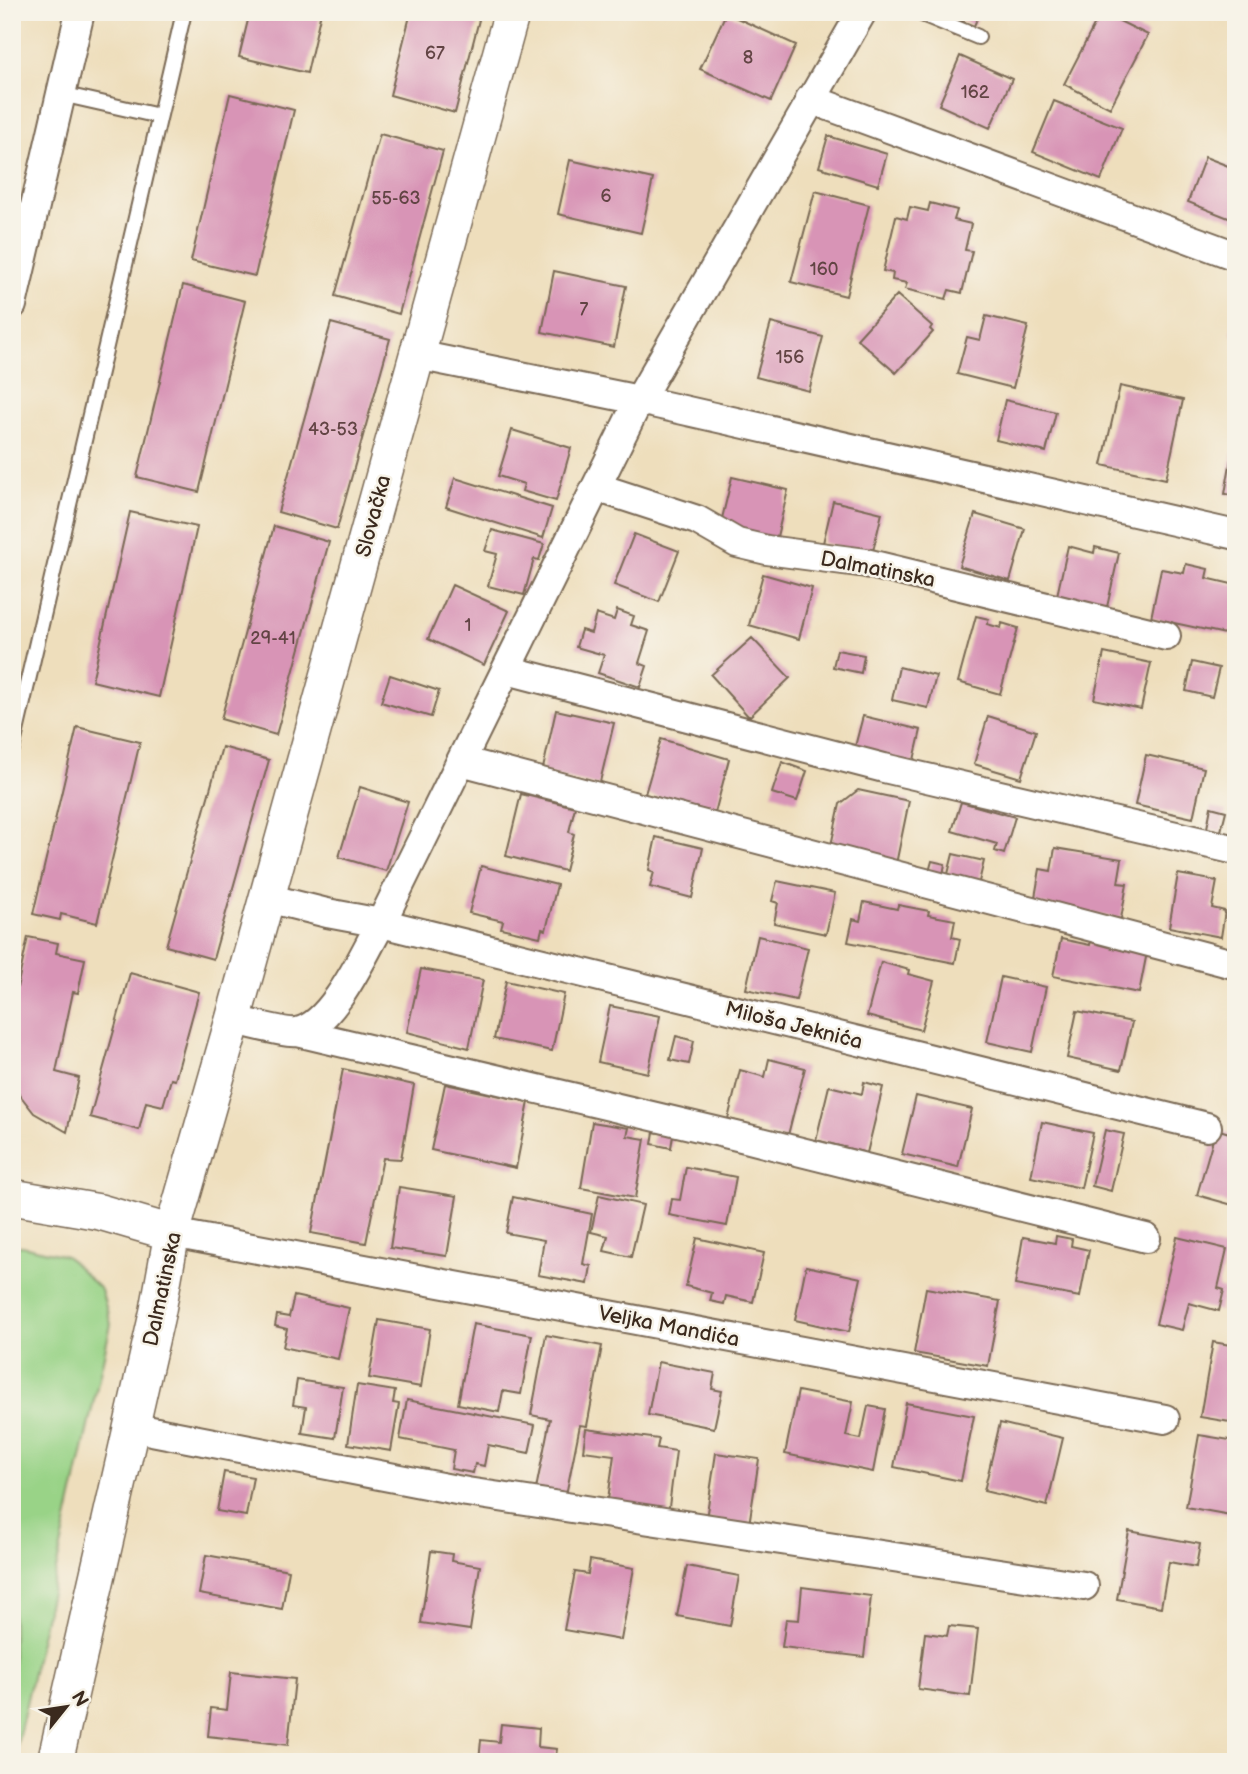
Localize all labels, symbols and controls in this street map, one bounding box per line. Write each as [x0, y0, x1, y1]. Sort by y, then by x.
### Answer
house number: 67 [425, 43, 445, 64]
house number: 8 [743, 47, 753, 68]
house number: 162 [961, 82, 990, 103]
house number: 6 [601, 186, 612, 207]
house number: 55-63 [371, 188, 421, 209]
house number: 160 [810, 259, 838, 280]
house number: 7 [580, 299, 589, 320]
house number: 156 [776, 347, 804, 368]
house number: 43-53 [308, 419, 358, 440]
street label: Slovačka [351, 472, 396, 560]
street label: Dalmatinska [818, 546, 937, 593]
house number: 1 [465, 615, 471, 636]
house number: 29-41 [250, 628, 296, 649]
street label: Miloša Jeknića [723, 996, 865, 1055]
street label: Dalmatinska [138, 1230, 187, 1349]
street label: Veljka Mandića [596, 1301, 741, 1352]
north arrow [32, 1672, 102, 1742]
text: N [66, 1687, 93, 1711]

